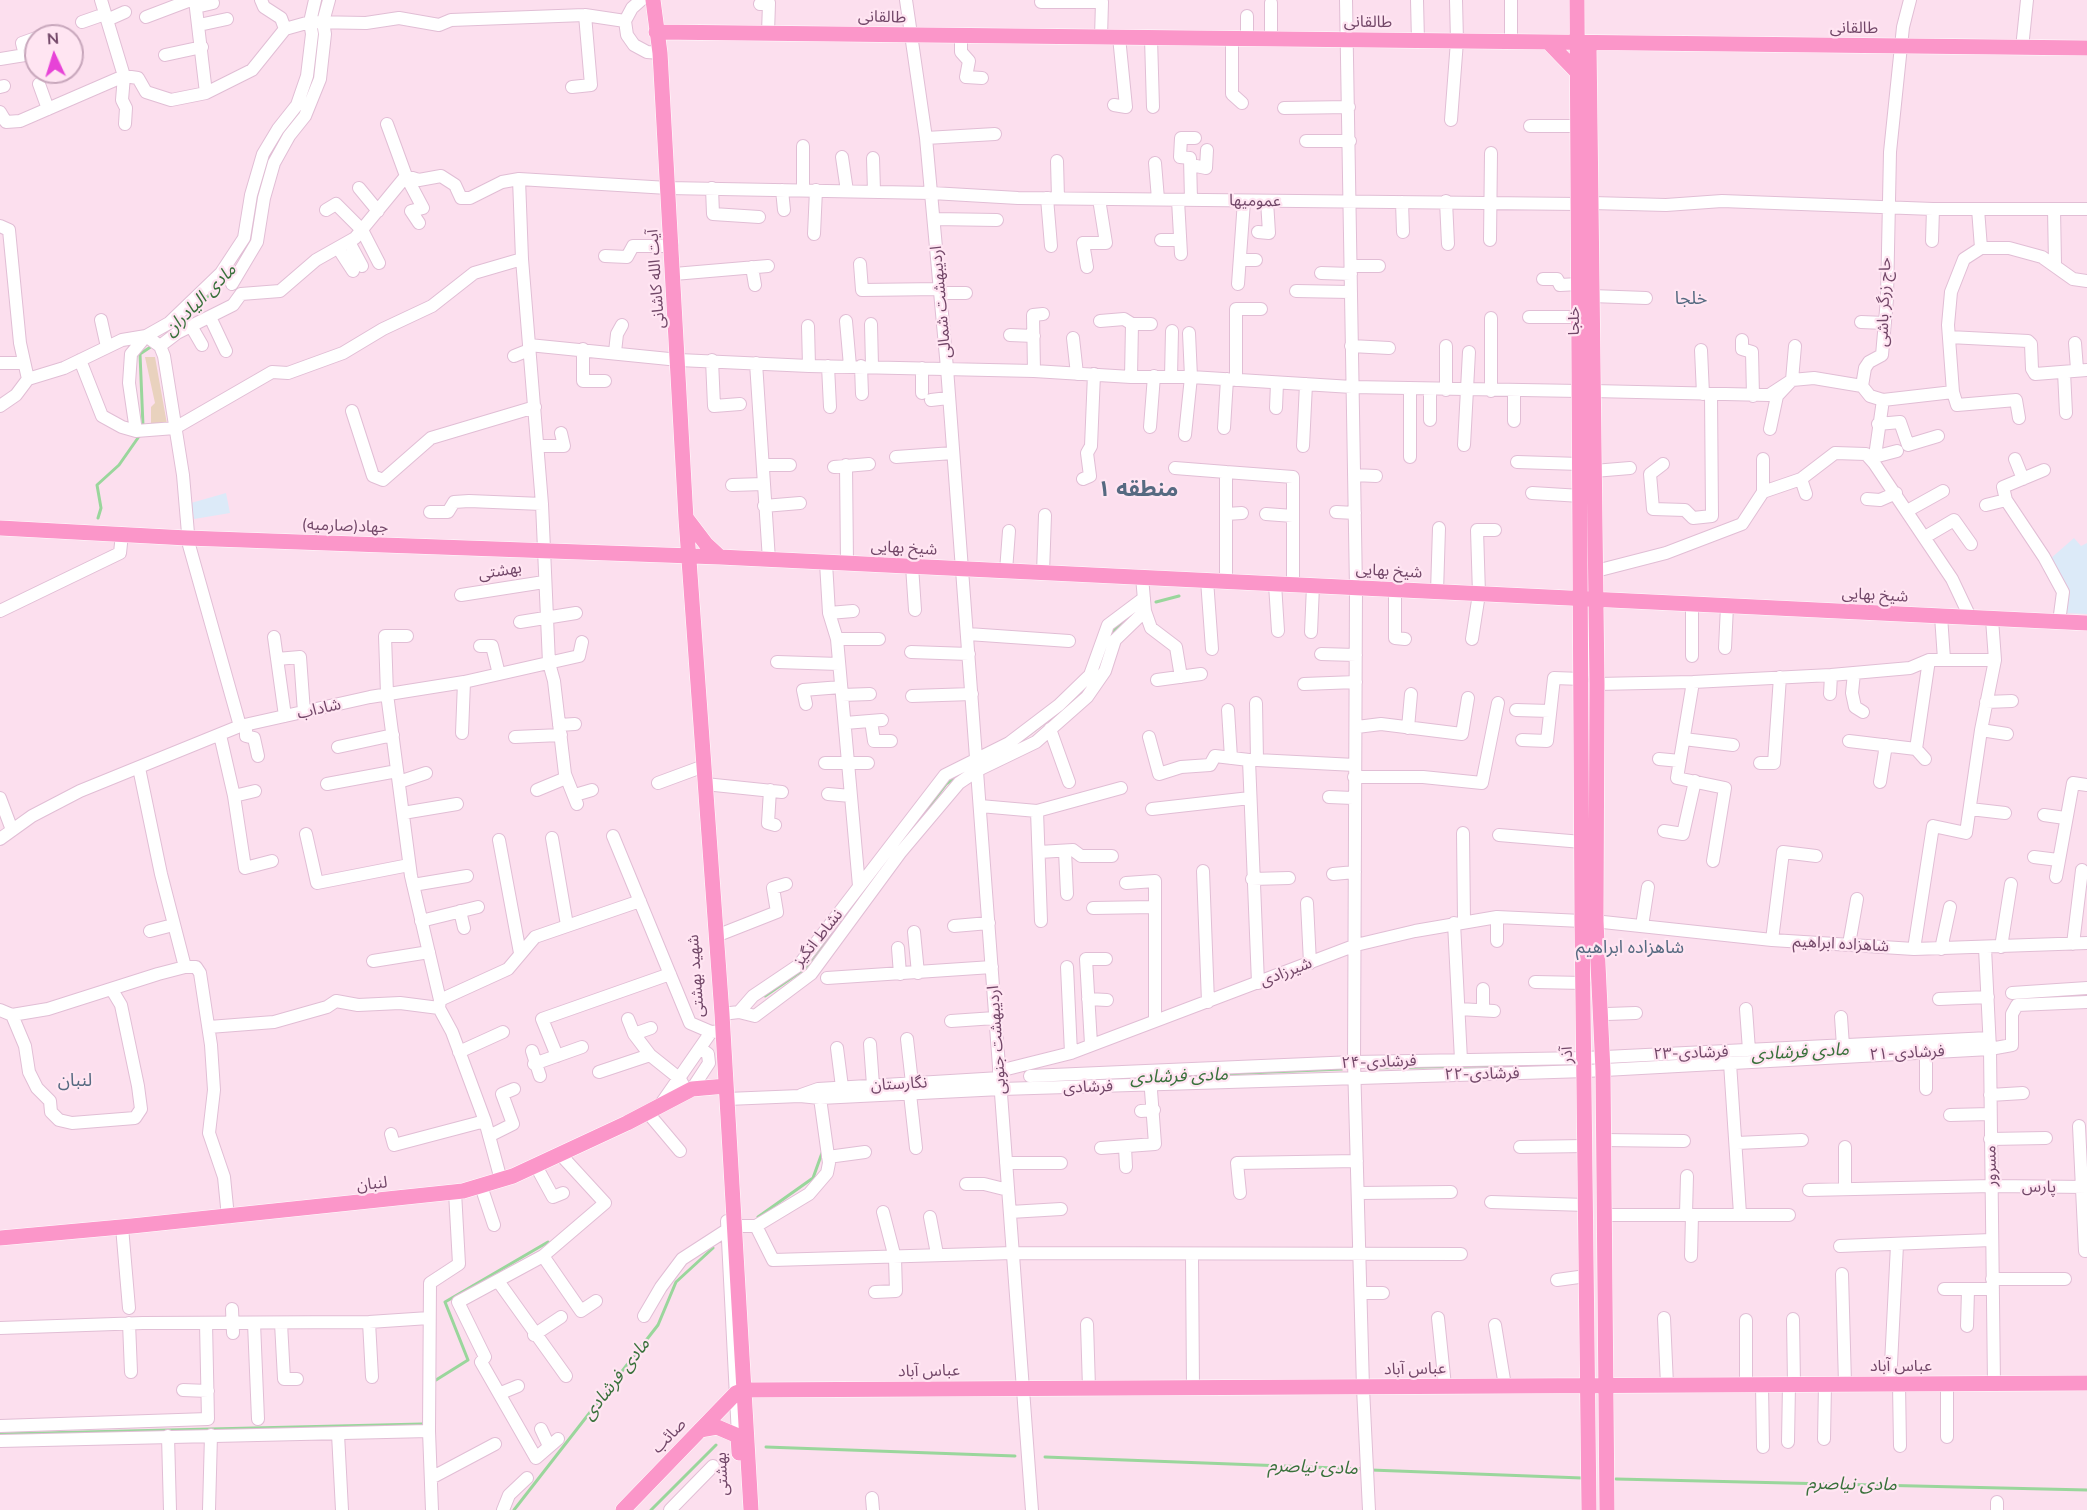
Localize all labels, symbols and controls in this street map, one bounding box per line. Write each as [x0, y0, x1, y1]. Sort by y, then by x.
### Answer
street label: طالقانی [858, 7, 906, 27]
street label: طالقانی [1344, 12, 1392, 32]
street label: طالقانی [1830, 18, 1878, 38]
north arrow [24, 24, 84, 84]
text: N [46, 28, 60, 48]
street label: عمومیها [1229, 191, 1281, 211]
street label: آیت الله کاشانی [643, 229, 669, 329]
street label: اردیبهشت شمالی [927, 245, 955, 359]
street label: حاج زرگر باشی [1873, 257, 1895, 347]
water label: مادی الیادران [159, 259, 241, 341]
district label: خلجا [1675, 288, 1707, 310]
street label: خلجا [1564, 306, 1584, 336]
district label: منطقه ۱ [1098, 476, 1178, 502]
street label: جهاد(صارمیه) [301, 515, 389, 537]
street label: شیخ بهایی [870, 537, 938, 559]
street label: بهشتی [477, 558, 523, 584]
street label: شیخ بهایی [1355, 560, 1423, 582]
street label: شیخ بهایی [1841, 584, 1909, 606]
street label: شاداب [295, 695, 343, 723]
street label: نشاط انگیز [789, 906, 847, 970]
street label: شاهزاده ابراهیم [1792, 932, 1890, 956]
street label: شهید بهشتی [684, 934, 708, 1018]
district label: شاهزاده ابراهیم [1576, 937, 1684, 959]
street label: شیرزادی [1257, 953, 1315, 991]
street label: اردیبهشت جنوبی [984, 985, 1010, 1095]
water label: مادی فرشادی [1751, 1039, 1849, 1065]
street label: ۲۱-فرشادی [1869, 1041, 1945, 1065]
street label: ۲۳-فرشادی [1653, 1042, 1729, 1064]
street label: آذر [1557, 1046, 1577, 1064]
street label: ۲۴-فرشادی [1341, 1051, 1417, 1073]
water label: مادی فرشادی [1130, 1063, 1228, 1089]
street label: ۲۲-فرشادی [1444, 1064, 1520, 1084]
district label: لنبان [58, 1070, 92, 1092]
street label: نگارستان [870, 1073, 928, 1095]
street label: فرشادی [1063, 1077, 1113, 1097]
street label: مسرور [1981, 1145, 2001, 1187]
street label: لنبان [356, 1173, 388, 1195]
street label: پارس [2022, 1177, 2056, 1197]
water label: مادی فرشادی [577, 1334, 655, 1424]
street label: عباس آباد [1870, 1356, 1932, 1376]
street label: عباس آباد [1384, 1359, 1446, 1379]
street label: عباس آباد [898, 1361, 960, 1381]
street label: صائب [648, 1415, 690, 1457]
street label: بهشتی [711, 1452, 733, 1496]
water label: مادی نیاصرم [1268, 1455, 1358, 1479]
water label: مادی نیاصرم [1807, 1472, 1897, 1496]

